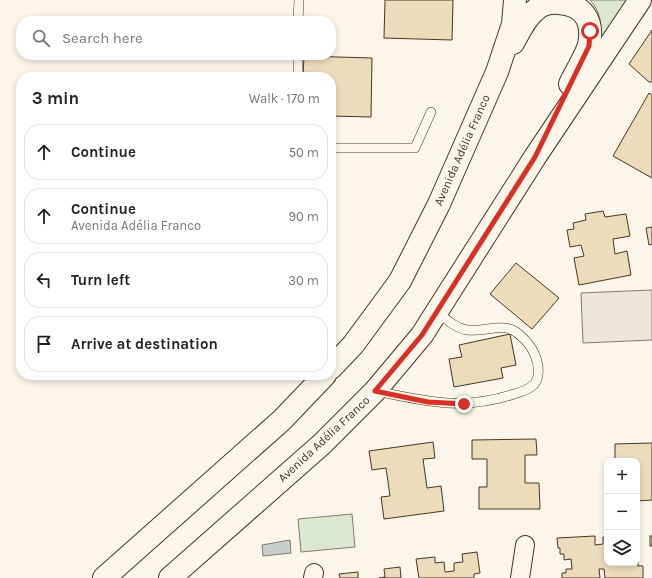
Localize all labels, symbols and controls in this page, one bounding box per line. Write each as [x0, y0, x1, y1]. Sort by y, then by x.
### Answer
search box [16, 16, 336, 60]
route start [581, 22, 599, 40]
icon: search [30, 27, 52, 49]
text: Search here [62, 29, 143, 47]
text: 3 min [32, 88, 79, 108]
text: Walk · 170 m [249, 91, 320, 106]
street label: Avenida Adélia Franco [431, 92, 493, 208]
icon: ahead [33, 141, 55, 163]
text: Continue [71, 143, 136, 161]
text: 50 m [289, 145, 319, 160]
text: Continue [71, 200, 136, 218]
icon: ahead [33, 205, 55, 227]
text: 90 m [288, 209, 319, 224]
text: Avenida Adélia Franco [71, 218, 201, 233]
icon: left [33, 269, 55, 291]
text: Turn left [71, 271, 130, 289]
text: 30 m [288, 273, 319, 288]
icon: arrive [33, 333, 55, 355]
text: Arrive at destination [71, 335, 218, 353]
street label: Avenida Adélia Franco [275, 393, 373, 485]
route end [455, 395, 473, 413]
map controls [604, 458, 640, 566]
button: + [604, 458, 640, 494]
button: − [604, 494, 640, 530]
button: layers [604, 530, 640, 566]

